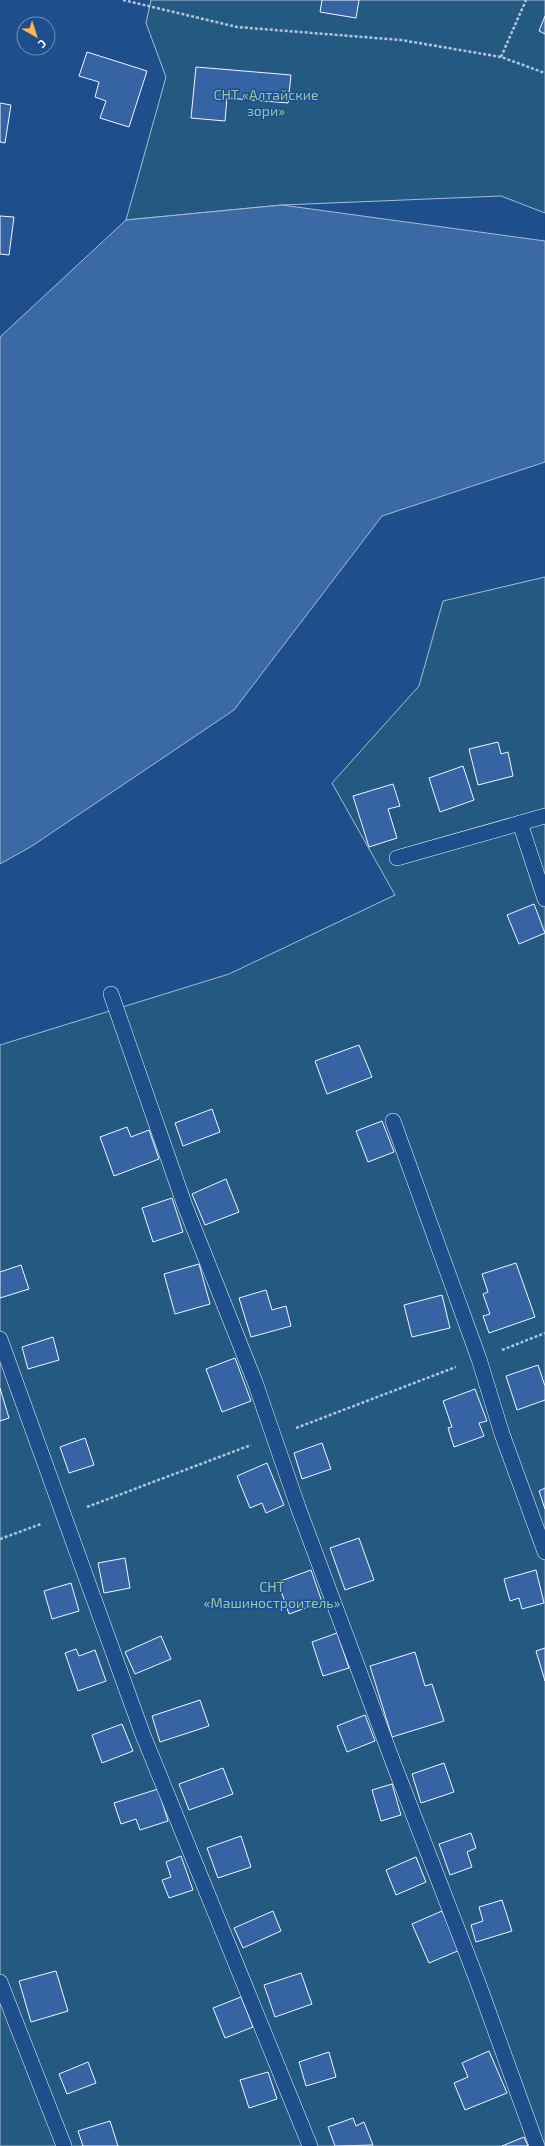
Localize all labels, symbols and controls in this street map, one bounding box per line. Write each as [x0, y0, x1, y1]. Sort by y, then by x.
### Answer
north arrow [16, 16, 56, 56]
text: С [36, 37, 49, 52]
park label: СНТ «Алтайские зори» [214, 86, 318, 119]
park label: СНТ «Машиностроитель» [204, 1578, 341, 1611]

